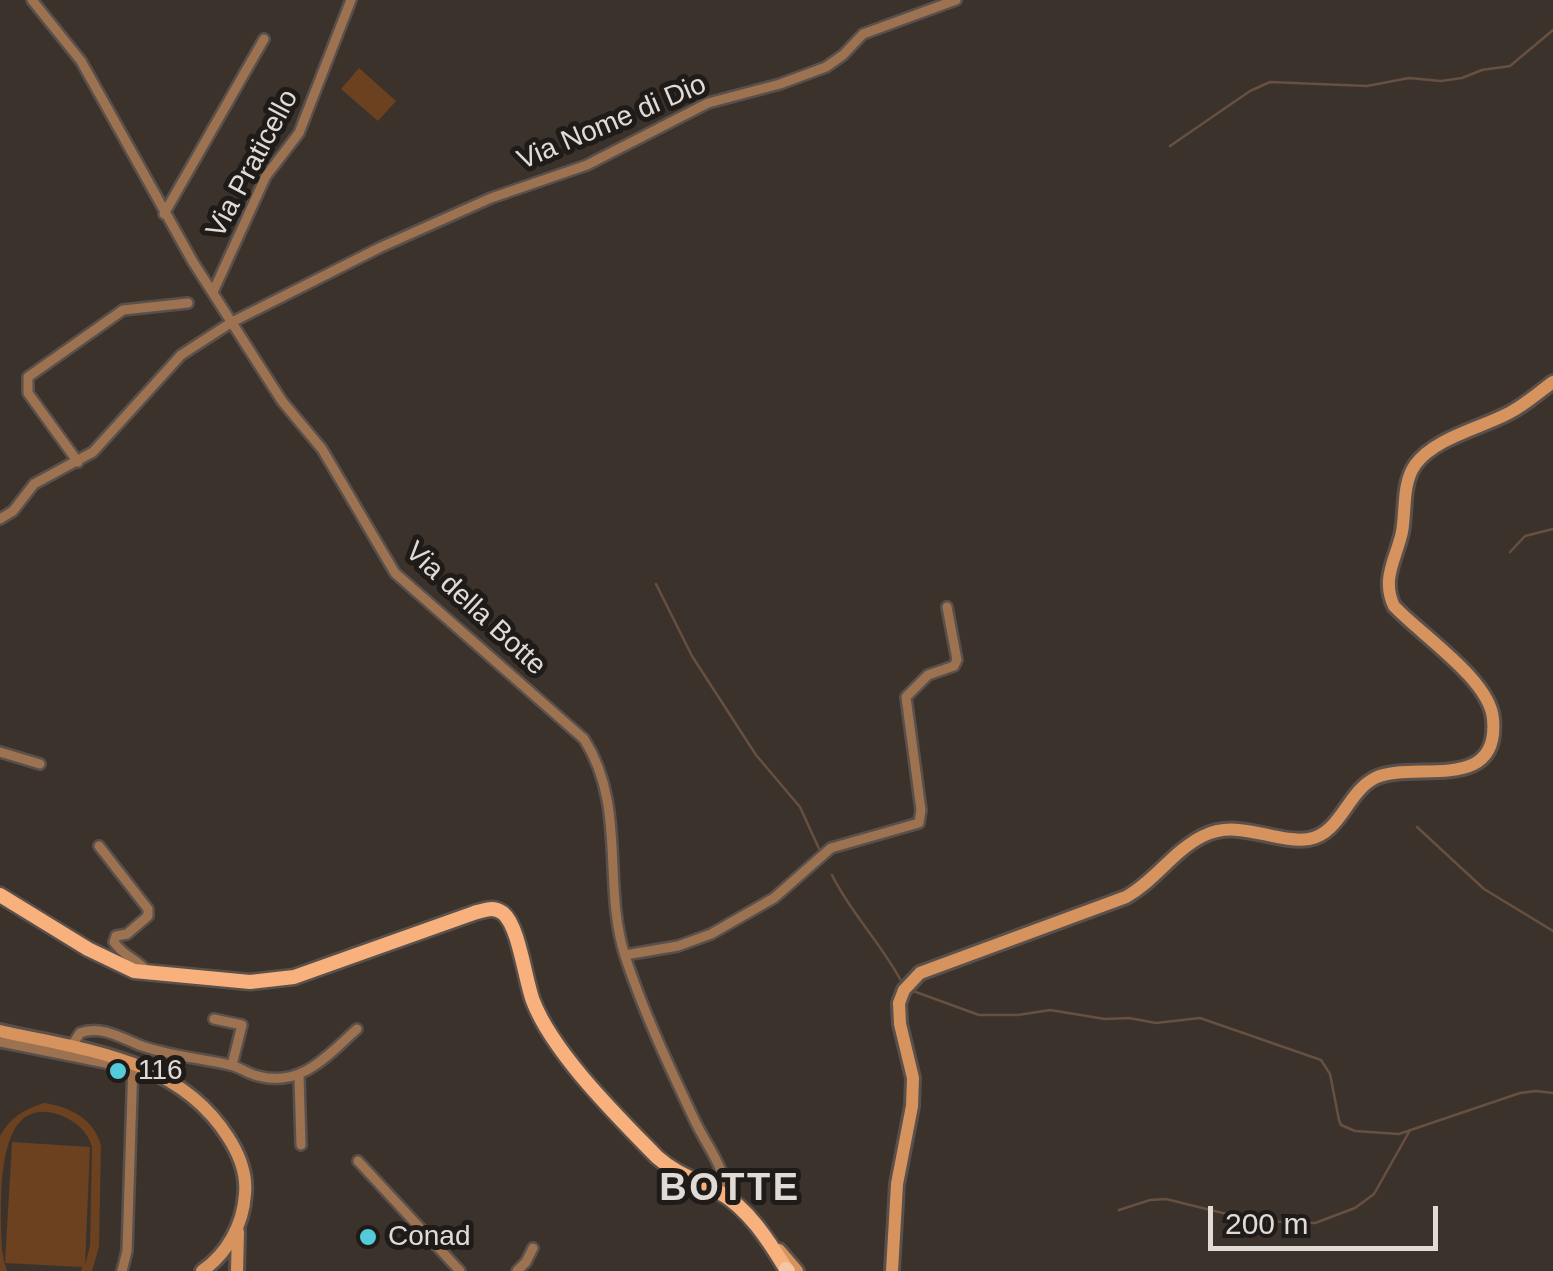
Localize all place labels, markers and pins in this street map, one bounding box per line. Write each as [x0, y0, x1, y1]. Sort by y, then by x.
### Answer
place label: 116 [138, 1054, 183, 1088]
marker: 116 [107, 1060, 129, 1082]
place label: Conad [388, 1220, 471, 1254]
marker: Conad [357, 1226, 379, 1248]

